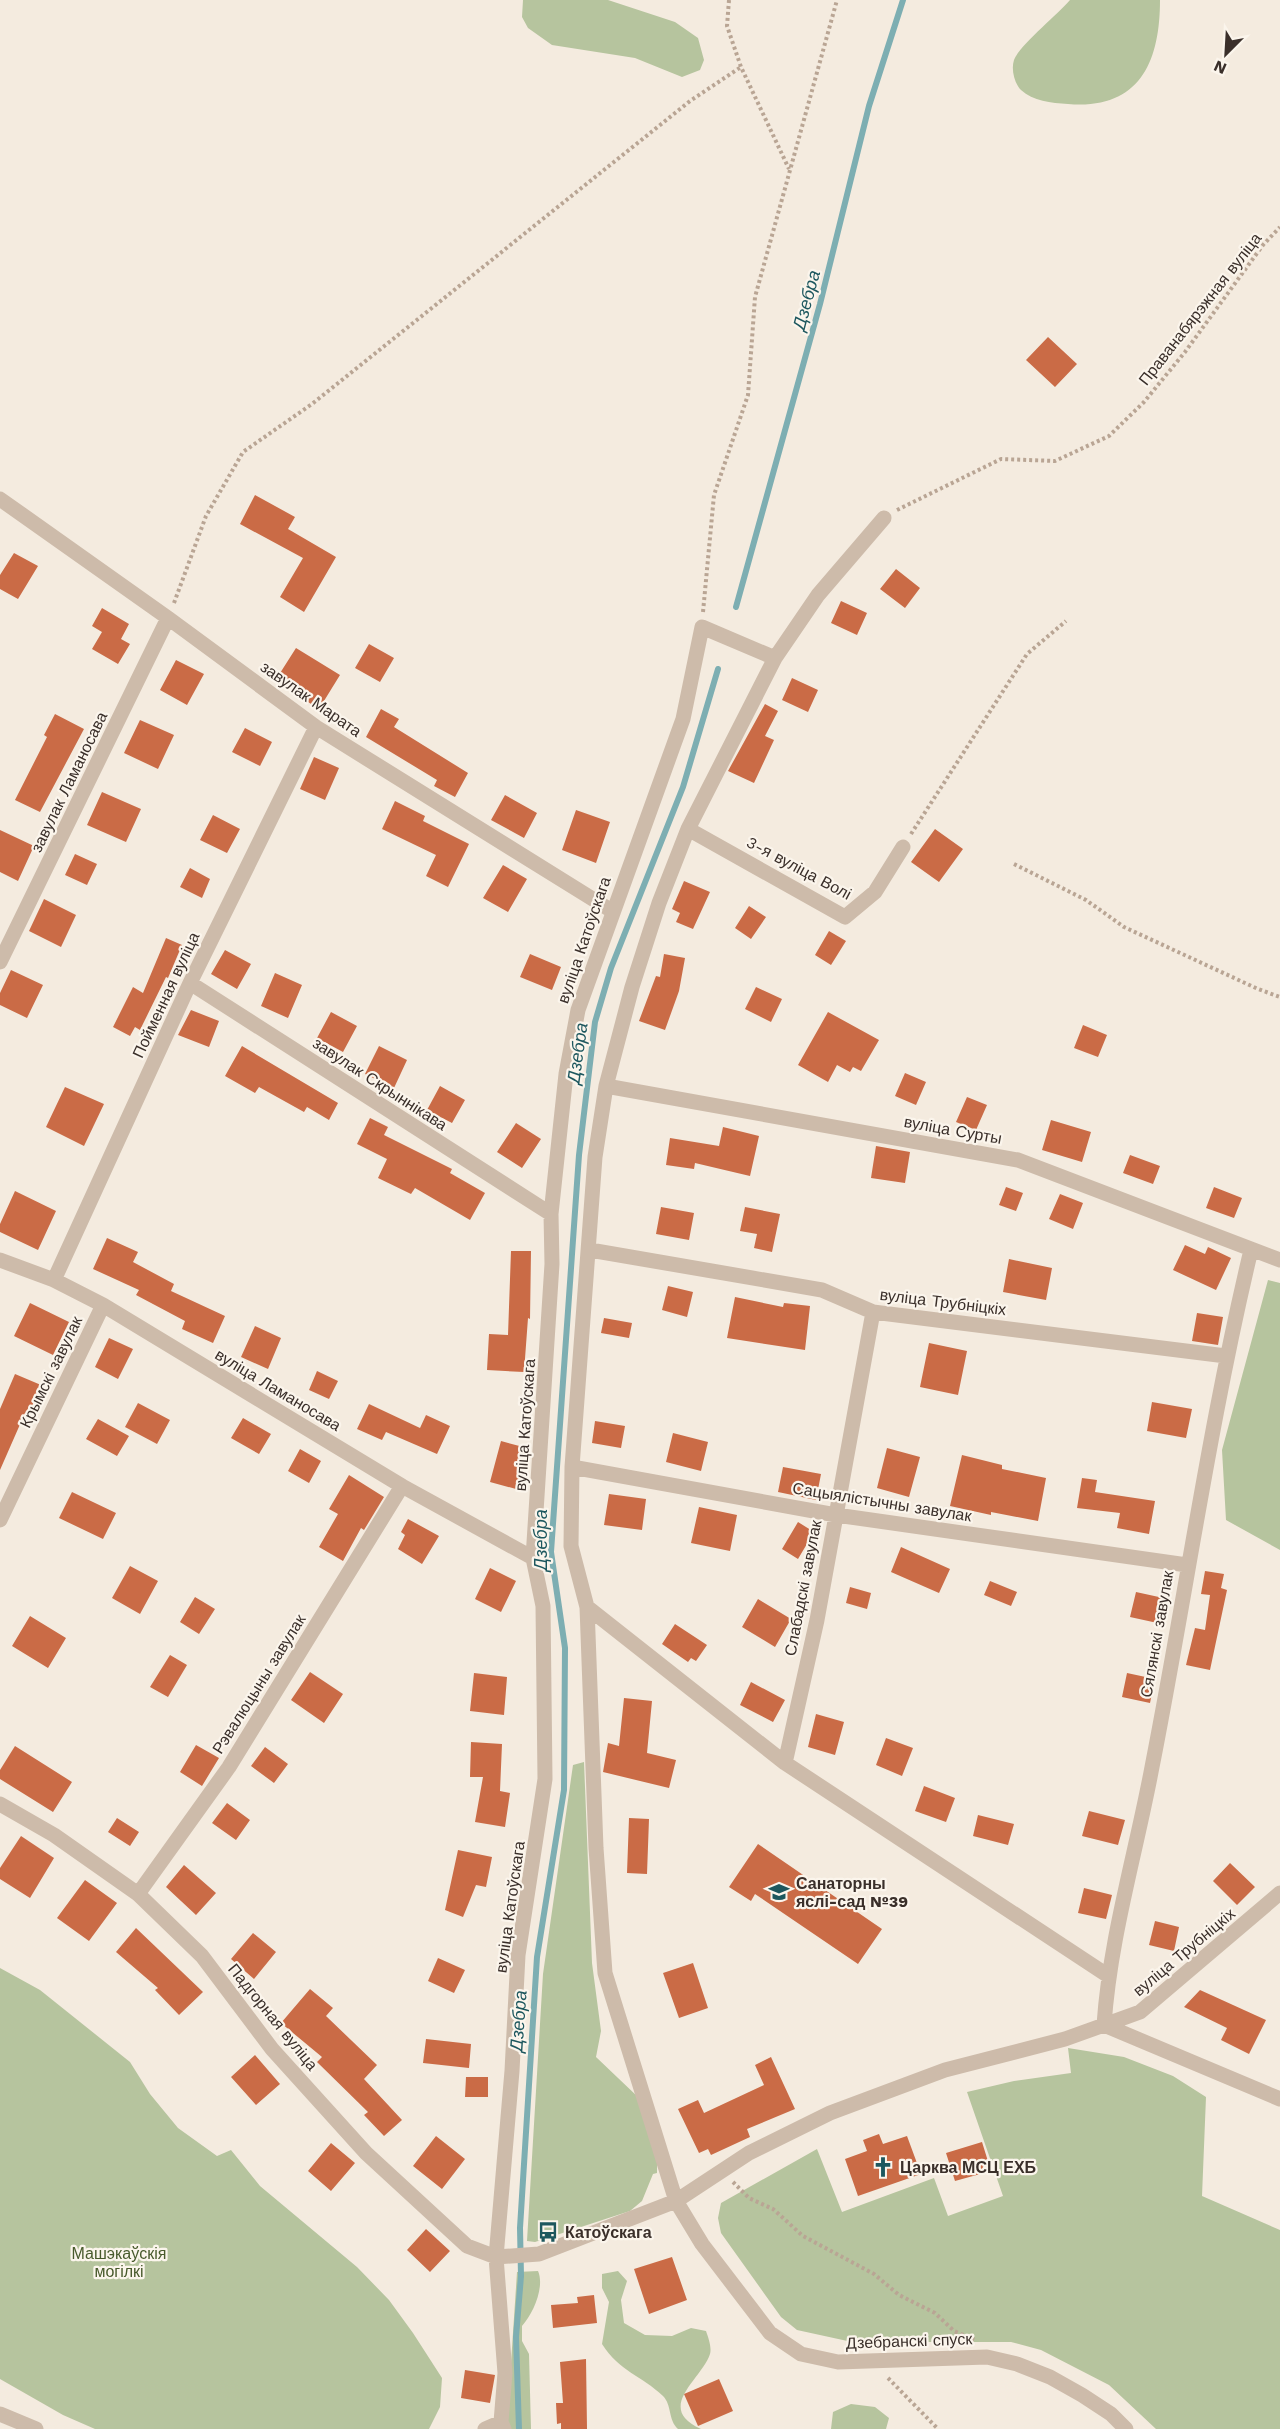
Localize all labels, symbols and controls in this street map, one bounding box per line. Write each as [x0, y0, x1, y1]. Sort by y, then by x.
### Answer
north arrow [1196, 24, 1256, 84]
text: N [1211, 56, 1229, 78]
street label: Праванабярэжная вуліца [1135, 229, 1265, 389]
water label: Дзебра [787, 268, 824, 334]
street label: завулак Марата [257, 657, 365, 741]
street label: завулак Ламаносава [27, 709, 111, 855]
street label: 3-я вуліца Волі [743, 832, 855, 904]
street label: вуліца Катоўскага [553, 874, 615, 1006]
street label: Пойменная вуліца [129, 929, 204, 1061]
water label: Дзебра [562, 1021, 592, 1087]
street label: завулак Скрыннікава [309, 1033, 451, 1135]
street label: вуліца Сурты [903, 1112, 1003, 1148]
street label: вуліца Трубніцкіх [879, 1285, 1007, 1319]
street label: Крымскі завулак [16, 1312, 87, 1431]
street label: вуліца Ламаносава [212, 1345, 344, 1435]
street label: вуліца Катоўскага [511, 1358, 539, 1492]
street label: Сацыялістычны завулак [791, 1478, 974, 1526]
water label: Дзебра [530, 1509, 551, 1573]
street label: Слабадскі завулак [780, 1517, 826, 1658]
street label: Сялянскі завулак [1137, 1568, 1178, 1699]
street label: Рэвалюцыны завулак [208, 1610, 310, 1757]
street label: вуліца Катоўскага [491, 1840, 529, 1974]
place label: Санаторны яслі-сад №39 [795, 1874, 908, 1911]
school or university icon: Санаторны яслі-сад №39 [767, 1880, 791, 1904]
street label: вуліца Трубніцкіх [1129, 1904, 1239, 2000]
street label: Падгорная вуліца [224, 1960, 322, 2074]
water label: Дзебра [505, 1990, 531, 2054]
church icon: Царква МСЦ ЕХБ [871, 2155, 895, 2179]
place label: Царква МСЦ ЕХБ [900, 2158, 1036, 2177]
bus stop icon: Катоўскага [536, 2220, 560, 2244]
place label: Катоўскага [565, 2223, 652, 2242]
park label: Машэкаўскія могілкі [72, 2244, 166, 2281]
street label: Дзебранскі спуск [845, 2329, 974, 2353]

